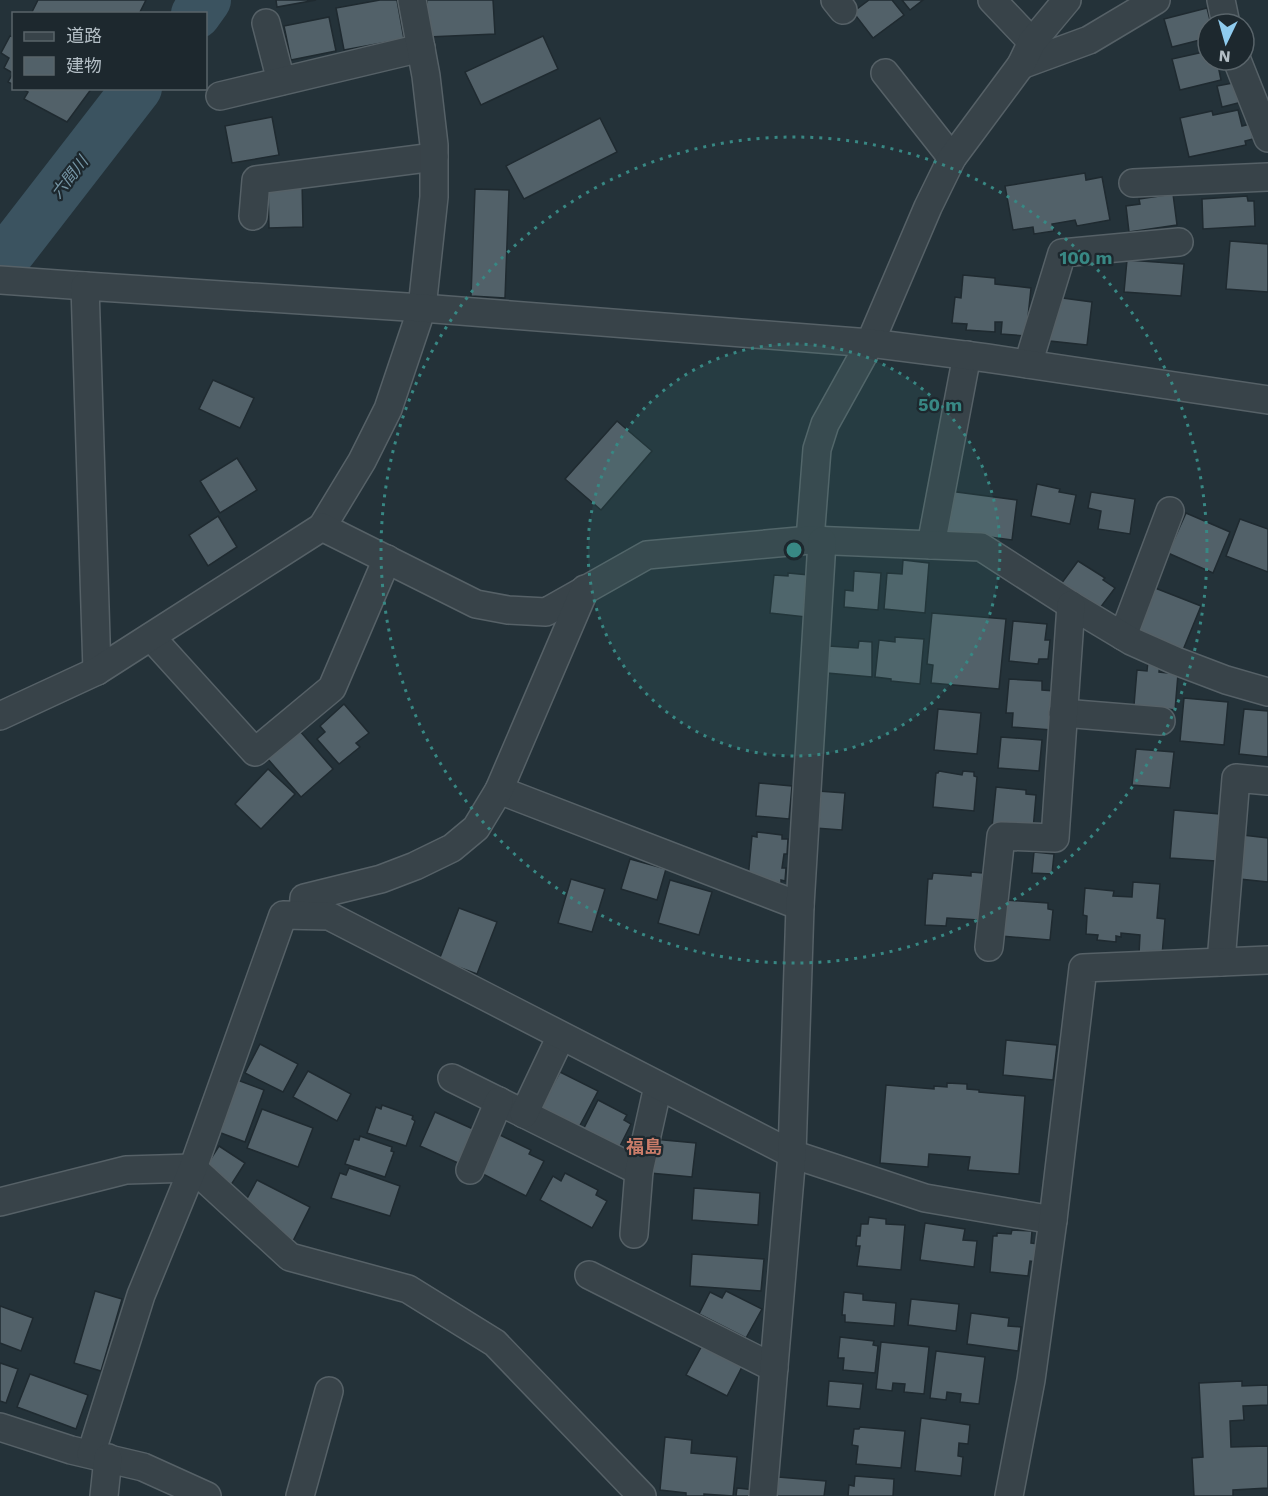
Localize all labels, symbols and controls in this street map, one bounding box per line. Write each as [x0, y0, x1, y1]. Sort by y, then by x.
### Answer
legend [12, 12, 207, 90]
north arrow [1196, 12, 1256, 72]
text: 道路 [66, 25, 102, 46]
text: N [1218, 46, 1231, 66]
text: 建物 [66, 55, 102, 76]
water label: 六間川 [47, 151, 93, 202]
text: 100 m [1059, 247, 1113, 268]
text: 50 m [918, 394, 962, 415]
centre of rings [784, 540, 804, 560]
district label: 福島 [626, 1136, 662, 1157]

